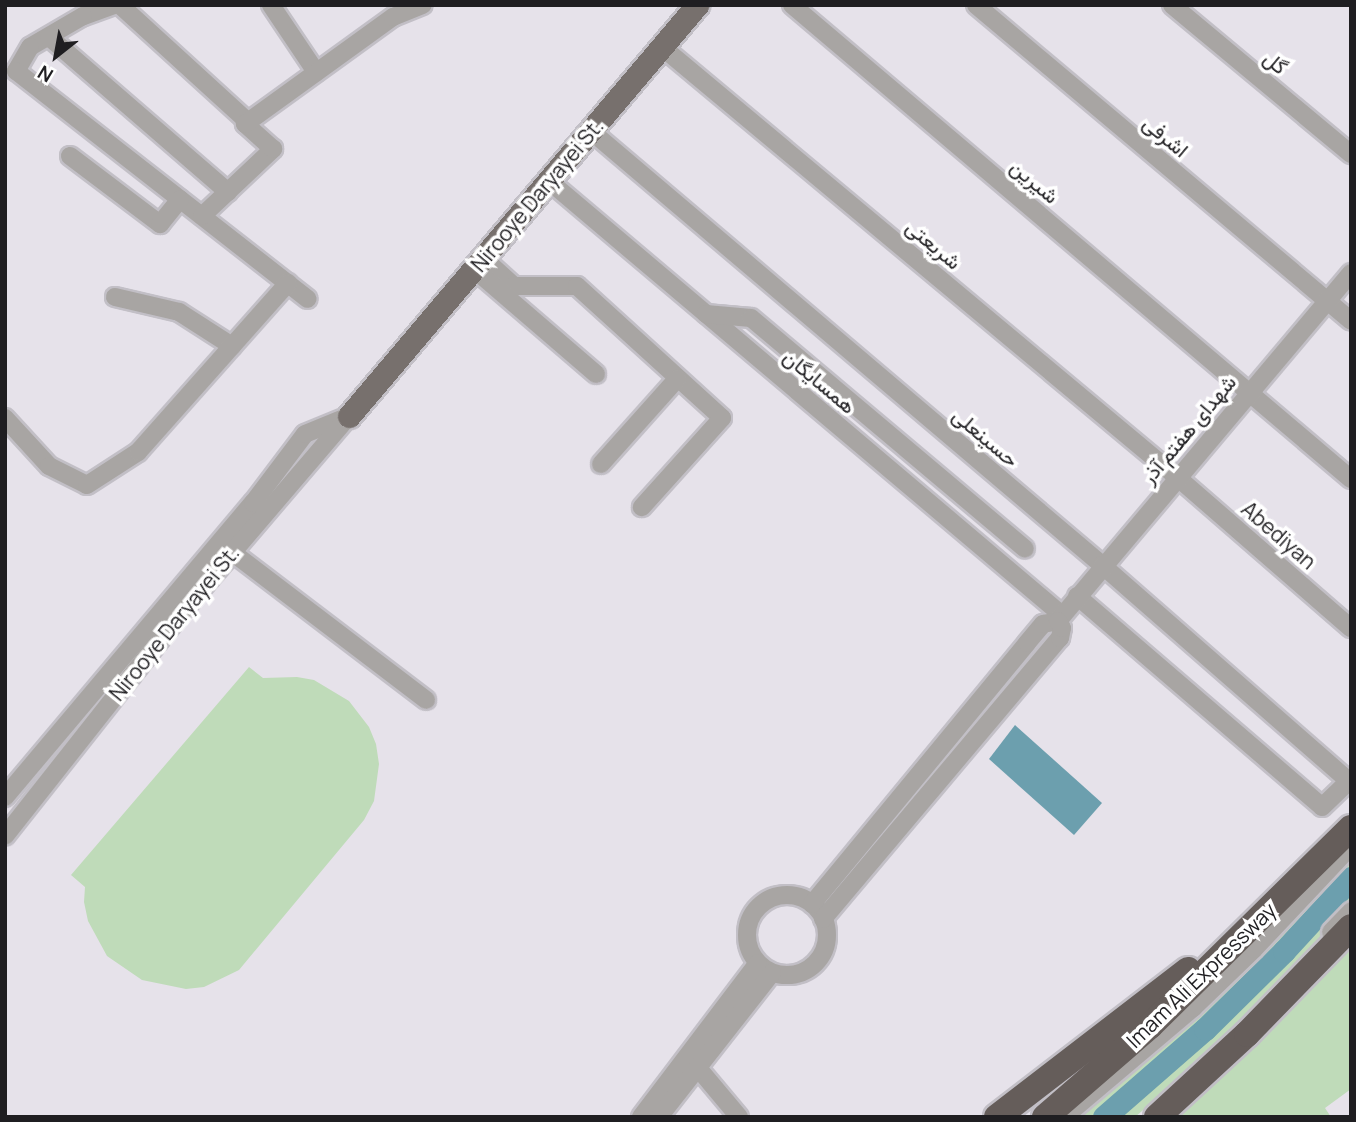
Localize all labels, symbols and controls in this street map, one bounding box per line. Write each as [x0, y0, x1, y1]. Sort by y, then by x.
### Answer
north arrow [21, 21, 91, 91]
street label: گل [1259, 45, 1293, 79]
text: N [33, 59, 58, 89]
street label: اشرفی [1138, 110, 1194, 162]
street label: Nirooye Daryayei St. [466, 113, 608, 277]
street label: شیرین [1006, 154, 1064, 208]
street label: شریعتی [901, 214, 967, 274]
street label: همسایگان [779, 343, 861, 419]
street label: شهدای هفتم آذر [1135, 369, 1241, 489]
street label: حسینعلی [948, 402, 1024, 472]
street label: Abediyan [1237, 496, 1321, 574]
street label: Nirooye Daryayei St. [104, 541, 244, 705]
street label: Imam Ali Expressway [1121, 897, 1281, 1053]

